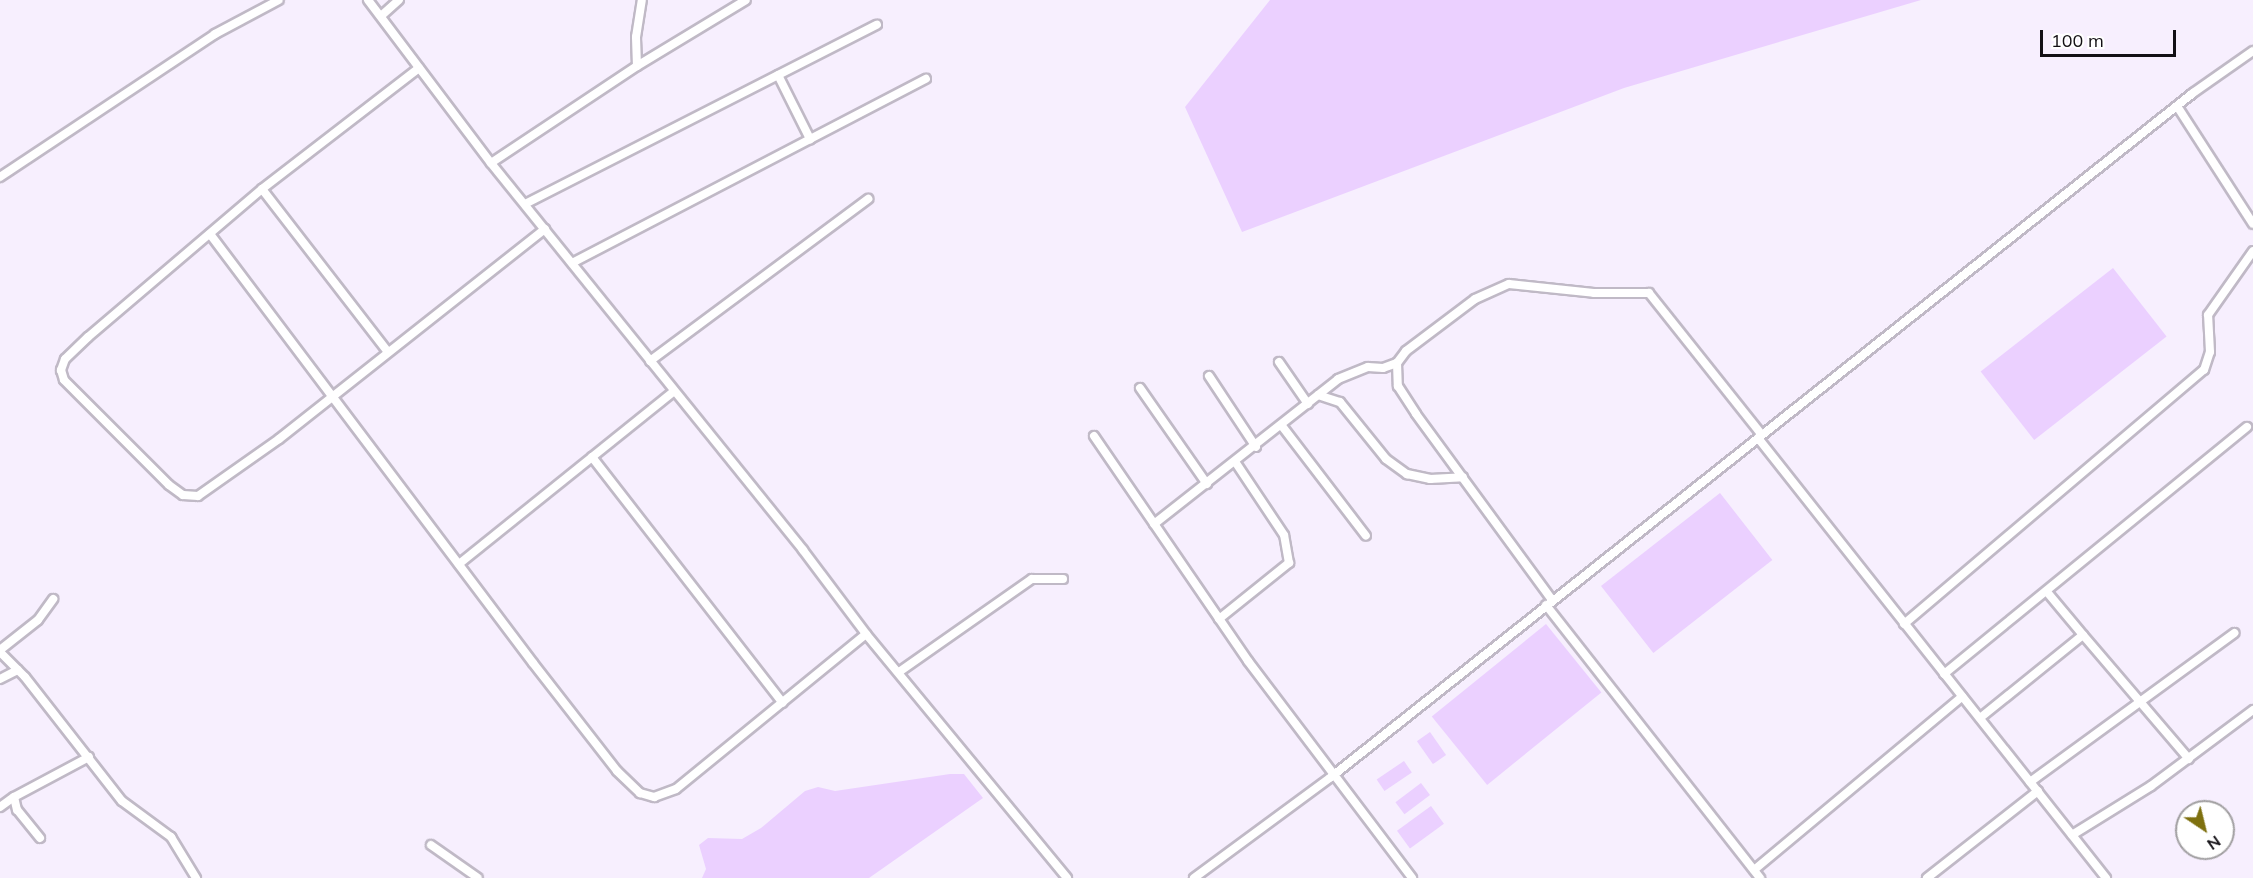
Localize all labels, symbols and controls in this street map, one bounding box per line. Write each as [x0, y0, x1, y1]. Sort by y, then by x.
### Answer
scale bar [2043, 18, 2180, 56]
text: 100 m [2051, 29, 2104, 52]
north arrow [2175, 800, 2235, 860]
text: N [2203, 831, 2225, 855]

